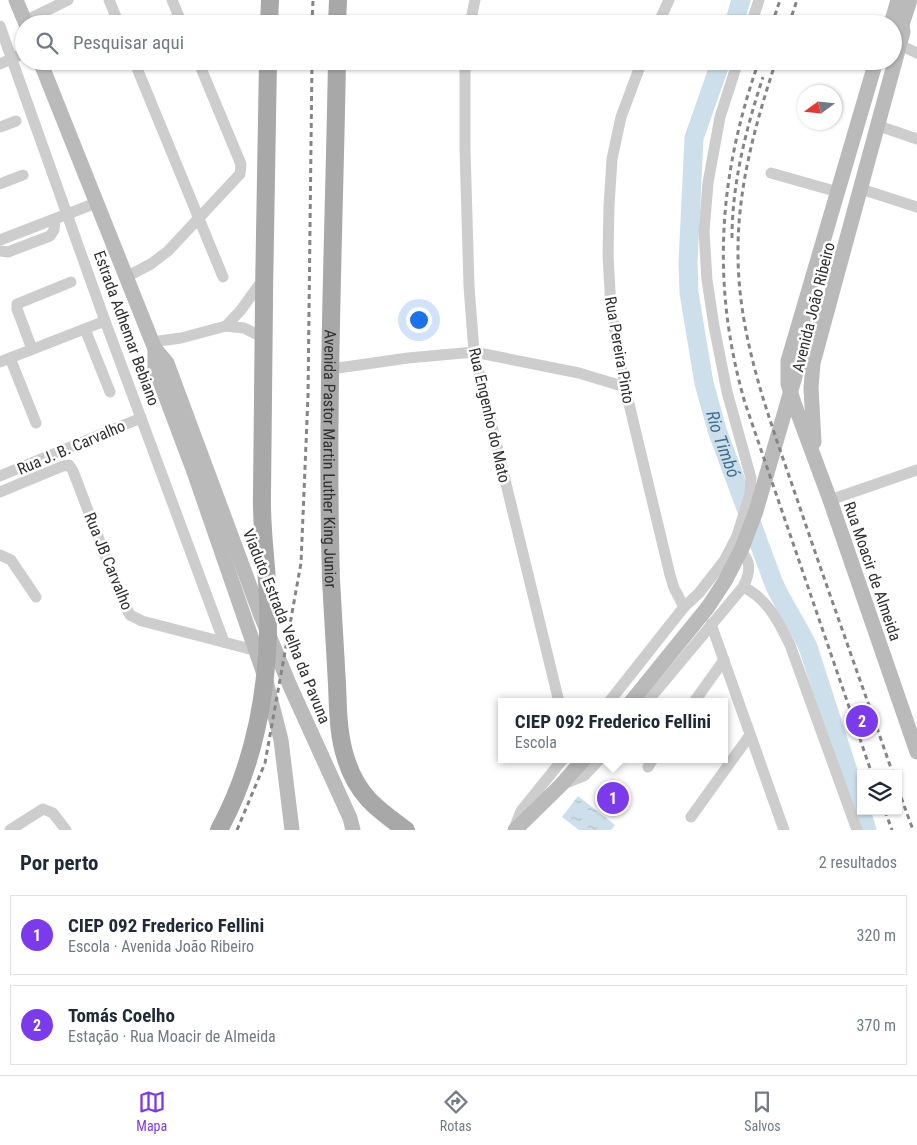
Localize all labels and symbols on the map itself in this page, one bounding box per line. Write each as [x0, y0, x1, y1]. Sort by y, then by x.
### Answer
north arrow [797, 85, 842, 130]
street label: Avenida João Ribeiro [788, 240, 839, 374]
street label: Estrada Adhemar Bebiano [90, 248, 163, 408]
street label: Rua Pereira Pinto [601, 295, 638, 405]
your location [406, 307, 432, 333]
street label: Avenida Pastor Martin Luther King Junior [319, 329, 340, 589]
street label: Rua Engenho do Mato [465, 346, 514, 484]
water label: Rio Timbó [702, 408, 745, 481]
street label: Rua J. B. Carvalho [14, 416, 128, 479]
street label: Rua Moacir de Almeida [840, 499, 905, 643]
street label: Rua JB Carvalho [80, 510, 137, 613]
street label: Viaduto Estrada Velha da Pavuna [239, 526, 334, 726]
pin: 2 [846, 702, 878, 740]
pin: 1 [597, 779, 629, 817]

